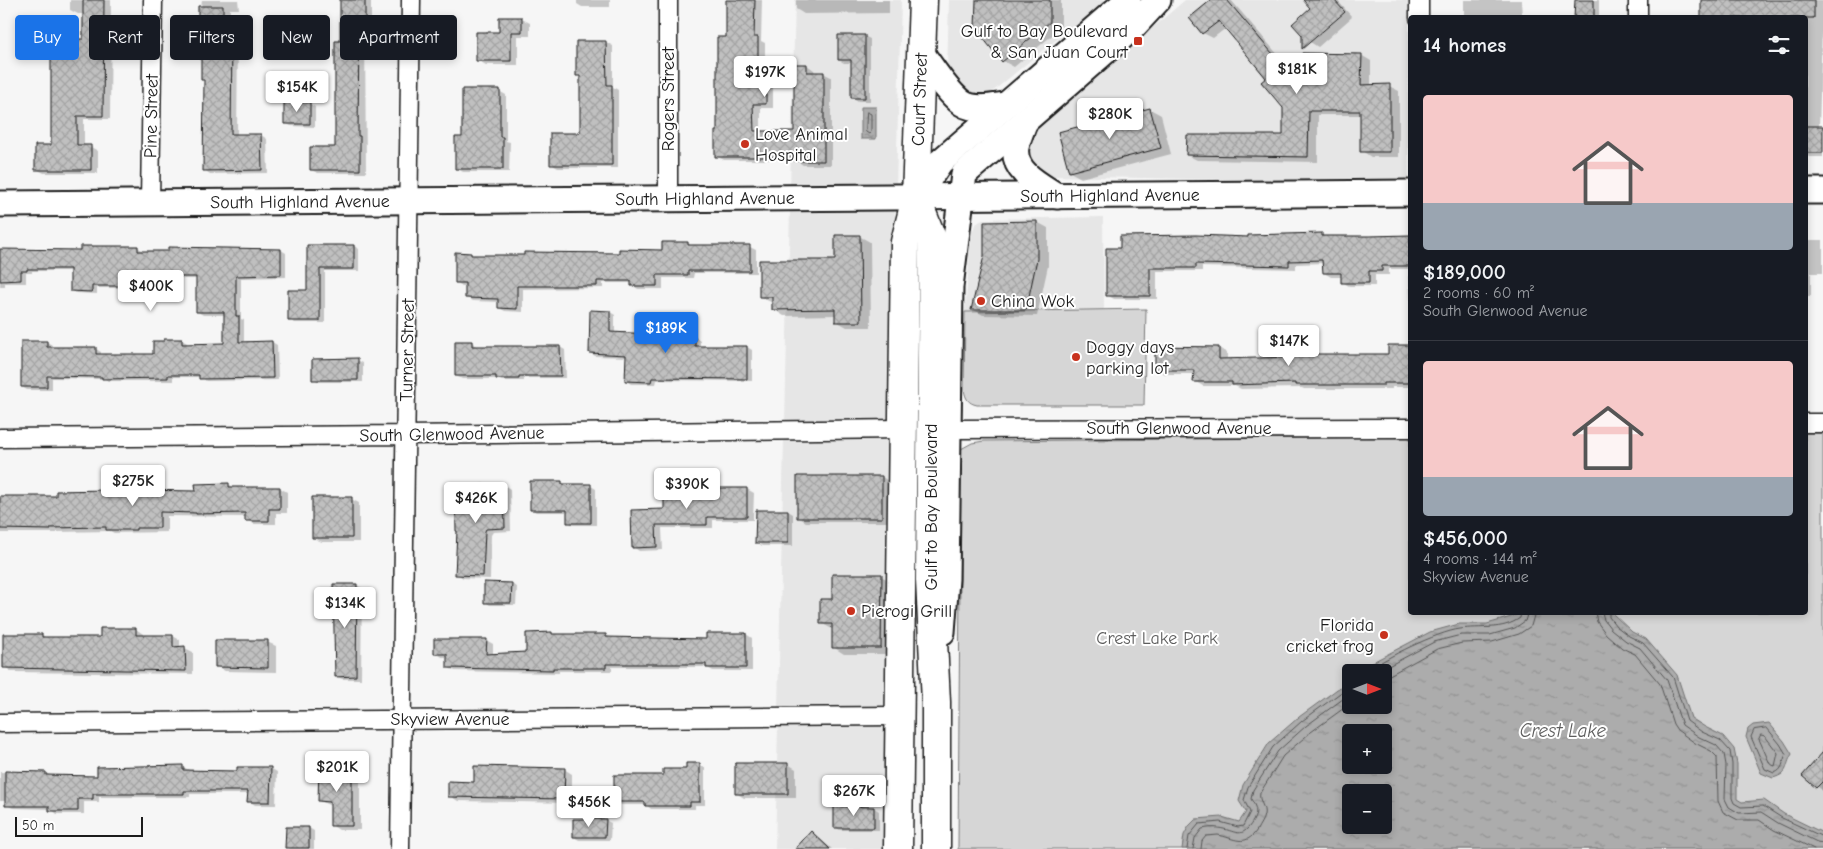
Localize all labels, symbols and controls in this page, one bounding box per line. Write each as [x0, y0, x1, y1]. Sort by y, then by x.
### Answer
chip: Buy [15, 15, 79, 60]
chip: Rent [89, 15, 160, 60]
chip: Filters [170, 15, 253, 60]
chip: New [263, 15, 330, 60]
chip: Apartment [340, 15, 457, 60]
place label: Gulf to Bay Boulevard & San Juan Court [961, 21, 1129, 63]
icon: filters [1765, 31, 1793, 59]
text: 14 homes [1423, 33, 1506, 57]
marker: Gulf to Bay Boulevard & San Juan Court [1132, 35, 1144, 47]
street label: Rogers Street [658, 46, 679, 151]
street label: Court Street [908, 52, 932, 146]
pin: $181K [1262, 52, 1332, 95]
pin: $197K [730, 56, 800, 98]
text: $181K [1277, 60, 1317, 78]
text: $197K [745, 63, 785, 81]
pin: $154K [262, 70, 332, 113]
street label: Pine Street [140, 73, 163, 158]
text: $154K [277, 78, 317, 96]
pin: $280K [1075, 98, 1145, 140]
text: $280K [1088, 105, 1132, 123]
place label: Love Animal Hospital [755, 124, 848, 166]
icon: home [1563, 128, 1653, 218]
marker: Love Animal Hospital [739, 138, 751, 150]
street label: South Highland Avenue [1020, 185, 1200, 207]
street label: South Highland Avenue [615, 188, 795, 210]
street label: South Highland Avenue [210, 191, 390, 213]
text: $189,000 [1423, 260, 1506, 284]
pin: $400K [116, 270, 186, 312]
text: $400K [129, 277, 173, 295]
text: 2 rooms · 60 m² [1423, 284, 1534, 302]
place label: China Wok [991, 291, 1074, 312]
marker: China Wok [975, 295, 987, 307]
street label: Turner Street [396, 298, 419, 402]
text: South Glenwood Avenue [1423, 302, 1588, 320]
pin: $189K [631, 312, 701, 354]
text: $189K [645, 319, 687, 337]
pin: $147K [1254, 324, 1324, 367]
text: $147K [1269, 332, 1309, 350]
place label: Doggy days parking lot [1086, 337, 1174, 379]
marker: Doggy days parking lot [1070, 351, 1082, 363]
icon: home [1563, 393, 1653, 483]
street label: South Glenwood Avenue [1086, 418, 1272, 439]
street label: South Glenwood Avenue [359, 422, 545, 447]
street label: Gulf to Bay Boulevard [921, 423, 942, 591]
pin: $275K [98, 464, 168, 507]
pin: $390K [652, 468, 722, 510]
text: $275K [112, 472, 154, 490]
text: $390K [665, 475, 709, 493]
pin: $426K [441, 482, 511, 524]
text: $426K [455, 489, 497, 507]
text: $456,000 [1423, 526, 1508, 550]
text: 4 rooms · 144 m² [1423, 550, 1537, 568]
text: Skyview Avenue [1423, 568, 1529, 586]
pin: $134K [310, 586, 380, 629]
text: $134K [325, 594, 365, 612]
place label: Pierogi Grill [861, 601, 952, 622]
marker: Pierogi Grill [845, 605, 857, 617]
place label: Florida cricket frog [1286, 615, 1374, 657]
park label: Crest Lake Park [1096, 628, 1218, 649]
marker: Florida cricket frog [1378, 629, 1390, 641]
north arrow [1342, 664, 1392, 714]
map controls [1342, 664, 1392, 834]
street label: Skyview Avenue [391, 709, 509, 730]
water label: Crest Lake [1520, 720, 1607, 742]
button: + [1342, 724, 1392, 774]
pin: $201K [302, 750, 372, 793]
text: $201K [316, 758, 358, 776]
pin: $267K [819, 774, 889, 817]
text: $267K [833, 782, 875, 800]
button: − [1342, 784, 1392, 834]
pin: $456K [554, 786, 624, 828]
text: $456K [567, 793, 611, 811]
scale bar [15, 814, 142, 837]
text: 50 m [22, 817, 54, 834]

